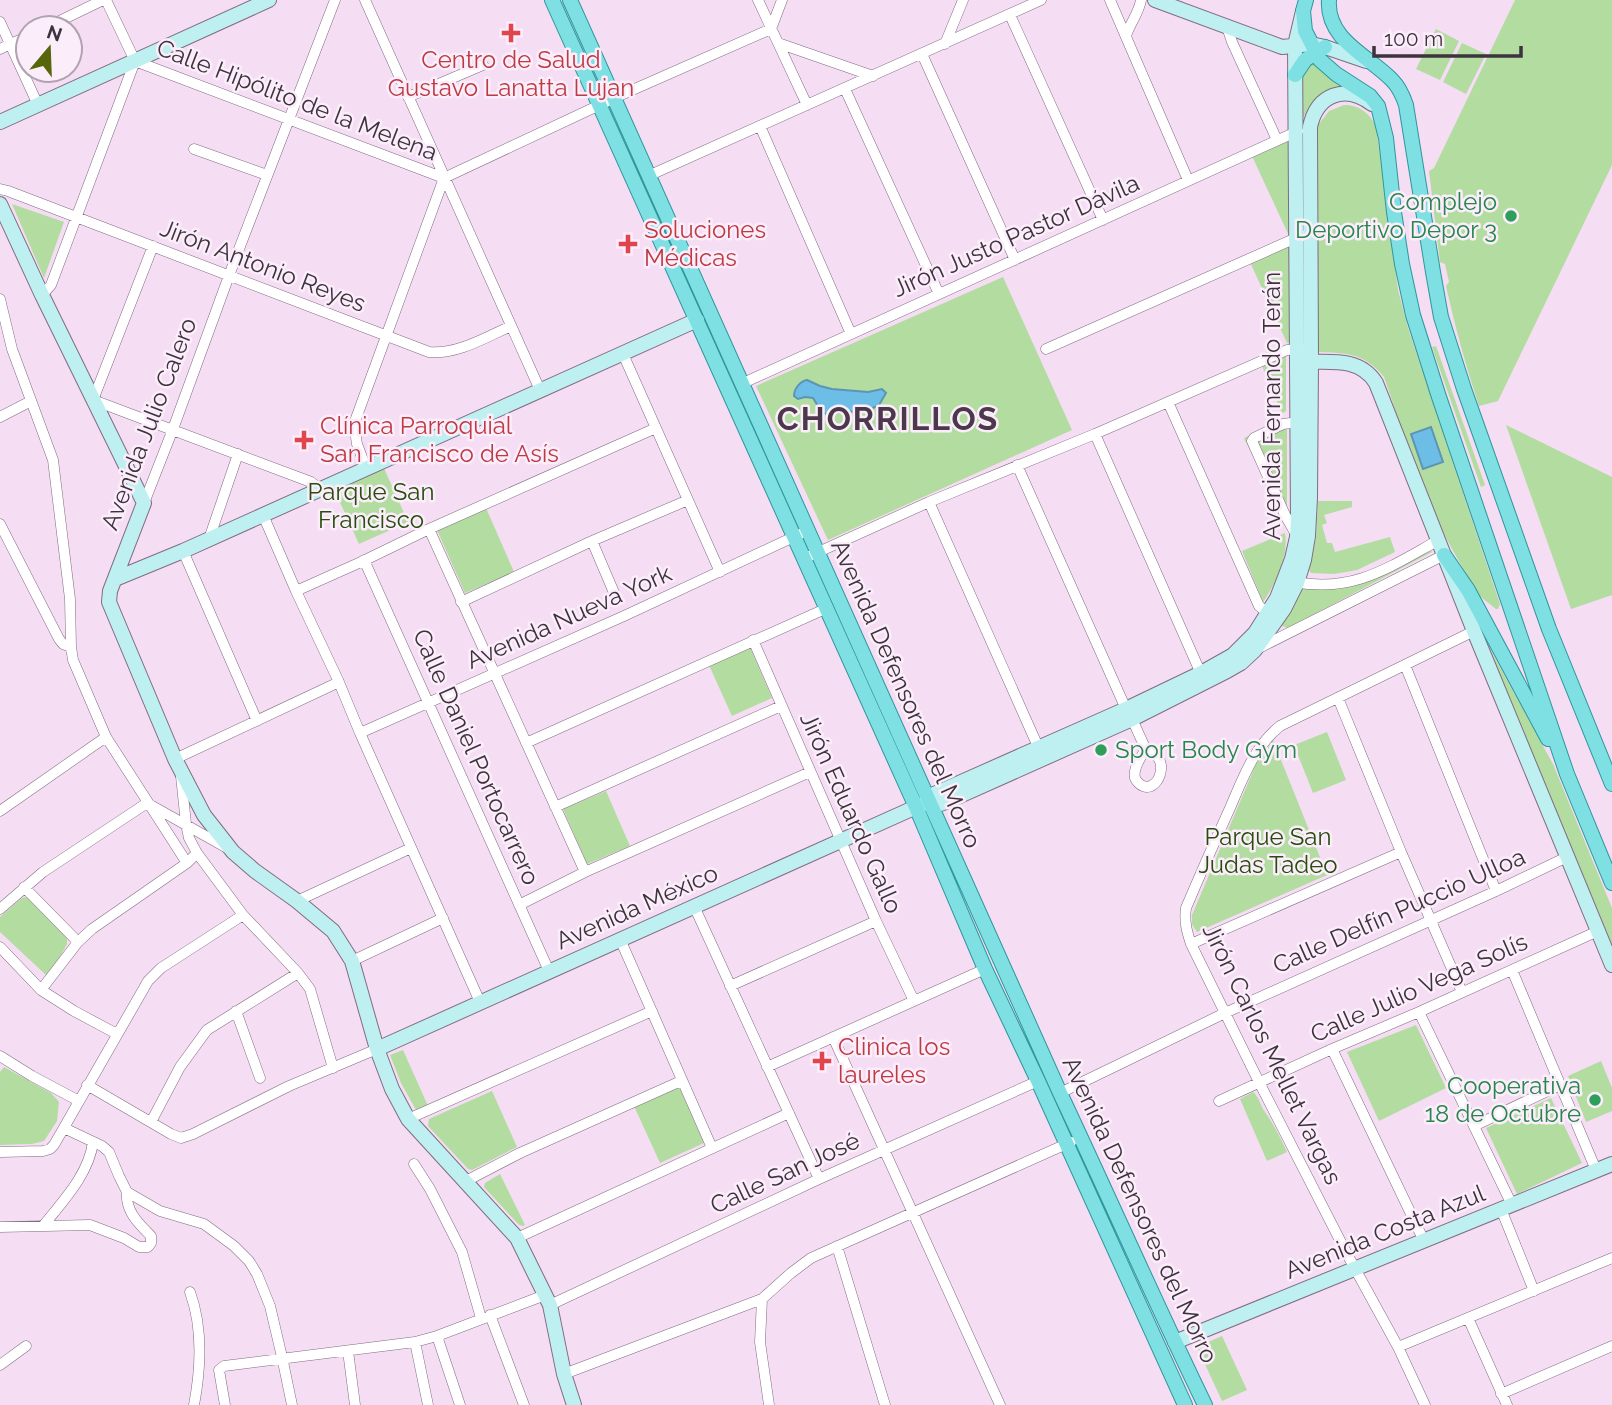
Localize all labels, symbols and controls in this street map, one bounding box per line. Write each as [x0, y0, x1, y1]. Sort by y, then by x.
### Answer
north arrow [14, 14, 84, 84]
scale bar [1374, 14, 1521, 58]
text: N [44, 20, 65, 46]
marker: Centro de Salud Gustavo Lanatta Lujan [501, 23, 521, 43]
text: 100 m [1384, 26, 1443, 51]
street label: Calle Hipólito de la Melena [153, 33, 442, 167]
place label: Centro de Salud Gustavo Lanatta Lujan [388, 45, 634, 102]
street label: Jirón Justo Pastor Dávila [888, 168, 1144, 303]
place label: Complejo Deportivo Depor 3 [1295, 187, 1497, 244]
marker: Complejo Deportivo Depor 3 [1503, 208, 1519, 224]
street label: Jirón Antonio Reyes [156, 213, 370, 318]
place label: Soluciones Médicas [644, 215, 766, 272]
marker: Soluciones Médicas [618, 234, 638, 254]
street label: Avenida Fernando Terán [1257, 272, 1286, 540]
street label: Avenida Julio Calero [95, 314, 202, 534]
district label: CHORRILLOS [777, 400, 999, 437]
place label: Clínica Parroquial San Francisco de Asís [320, 411, 559, 468]
marker: Clínica Parroquial San Francisco de Asís [294, 430, 314, 450]
park label: Parque San Francisco [308, 477, 434, 534]
street label: Avenida Defensores del Morro [825, 535, 988, 852]
street label: Avenida Nueva York [462, 558, 676, 675]
street label: Calle Daniel Portocarrero [407, 624, 546, 889]
street label: Jirón Eduardo Gallo [794, 708, 909, 918]
place label: Sport Body Gym [1115, 735, 1297, 764]
marker: Sport Body Gym [1093, 742, 1109, 758]
park label: Parque San Judas Tadeo [1198, 822, 1338, 879]
street label: Calle Delfín Puccio Ulloa [1268, 842, 1530, 979]
street label: Avenida México [551, 858, 722, 955]
street label: Jirón Carlos Mellet Vargas [1197, 919, 1348, 1189]
street label: Calle Julio Vega Solís [1306, 927, 1532, 1048]
place label: Clinica los laureles [838, 1032, 950, 1089]
marker: Clinica los laureles [812, 1051, 832, 1071]
street label: Avenida Defensores del Morro [1057, 1052, 1224, 1367]
place label: Cooperativa 18 de Octubre [1425, 1071, 1581, 1128]
marker: Cooperativa 18 de Octubre [1587, 1092, 1603, 1108]
street label: Calle San José [706, 1125, 864, 1220]
street label: Avenida Costa Azul [1281, 1178, 1489, 1285]

